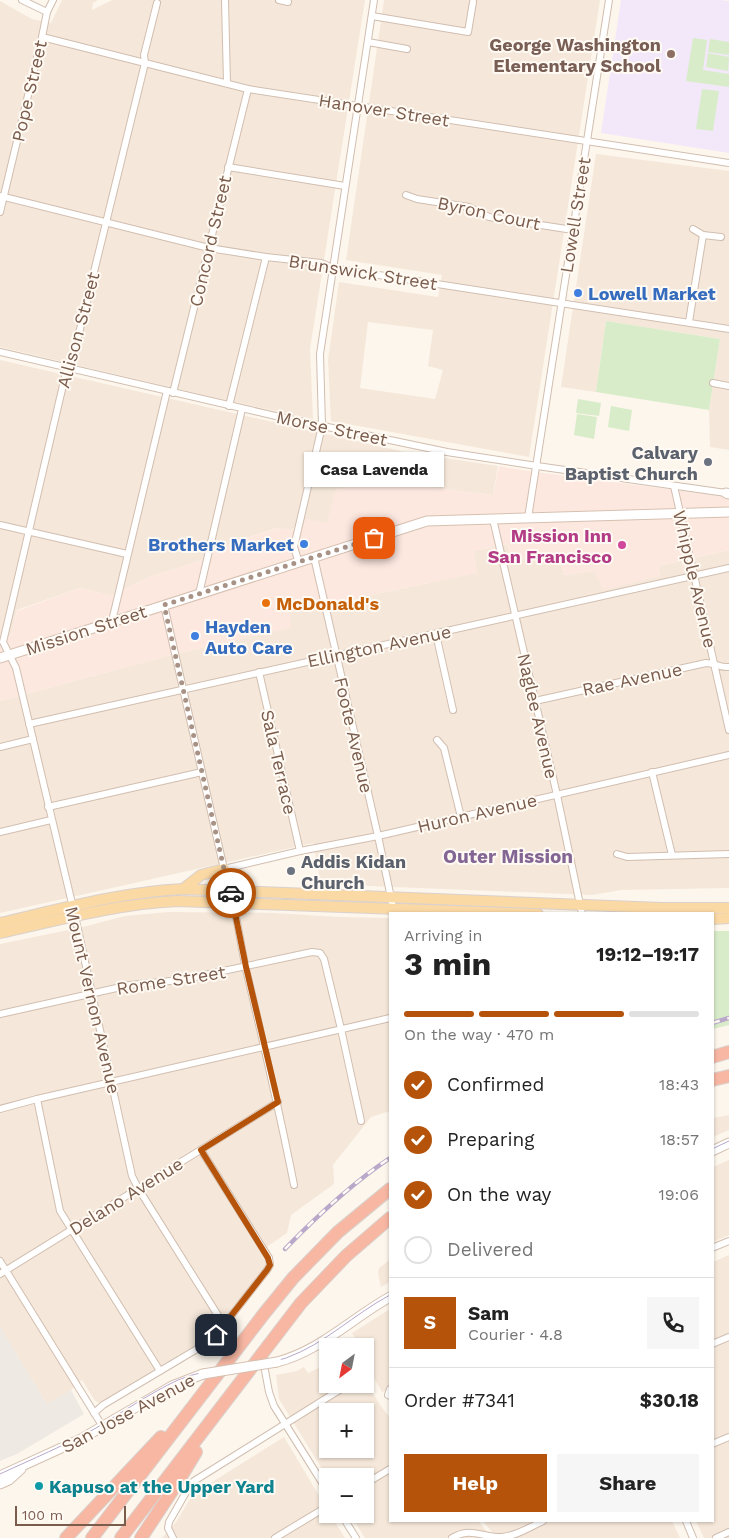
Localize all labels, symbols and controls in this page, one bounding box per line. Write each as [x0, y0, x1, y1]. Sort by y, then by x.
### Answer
place label: George Washington Elementary School [489, 34, 661, 76]
street label: Pope Street [7, 38, 51, 144]
marker: George Washington Elementary School [665, 48, 677, 60]
street label: Hanover Street [317, 89, 451, 131]
street label: Lowell Street [555, 155, 595, 274]
street label: Concord Street [185, 173, 235, 309]
street label: Byron Court [436, 192, 543, 234]
street label: Brunswick Street [287, 250, 439, 294]
street label: Allison Street [52, 269, 104, 390]
place label: Lowell Market [588, 283, 716, 304]
marker: Lowell Market [572, 287, 584, 299]
street label: Morse Street [274, 406, 390, 450]
place label: Calvary Baptist Church [565, 442, 699, 484]
callout: Casa Lavenda [304, 453, 444, 488]
marker: Calvary Baptist Church [702, 456, 714, 468]
text: Casa Lavenda [320, 460, 428, 479]
street label: Whipple Avenue [669, 508, 721, 650]
pin [353, 517, 395, 559]
icon: bag [360, 524, 388, 552]
place label: Mission Inn San Francisco [488, 525, 612, 567]
place label: Brothers Market [148, 534, 294, 555]
marker: Brothers Market [298, 538, 310, 550]
marker: Mission Inn San Francisco [616, 539, 628, 551]
place label: McDonald's [276, 593, 379, 614]
marker: McDonald's [260, 597, 272, 609]
street label: Mission Street [23, 600, 150, 659]
place label: Hayden Auto Care [205, 616, 293, 658]
street label: Ellington Avenue [305, 620, 453, 672]
marker: Hayden Auto Care [189, 630, 201, 642]
street label: Naglee Avenue [513, 651, 563, 781]
street label: Rae Avenue [580, 658, 684, 700]
street label: Foote Avenue [330, 675, 378, 795]
street label: Sala Terrace [257, 708, 301, 816]
street label: Huron Avenue [415, 789, 539, 837]
district label: Outer Mission [443, 845, 573, 868]
place label: Addis Kidan Church [301, 851, 406, 893]
marker: Addis Kidan Church [285, 865, 297, 877]
courier [206, 868, 256, 918]
icon: car [217, 879, 245, 907]
street label: Mount Vernon Avenue [61, 904, 125, 1096]
text: Arriving in [404, 926, 482, 945]
text: 19:12–19:17 [596, 943, 699, 966]
text: 3 min [404, 945, 491, 983]
street label: Rome Street [115, 961, 228, 999]
text: On the way · 470 m [404, 1025, 554, 1044]
icon: check [404, 1071, 432, 1099]
text: Confirmed [447, 1073, 544, 1096]
text: 18:43 [659, 1075, 699, 1094]
icon: check [404, 1126, 432, 1154]
text: Preparing [447, 1128, 534, 1151]
text: 18:57 [660, 1130, 699, 1149]
street label: Delano Avenue [65, 1153, 187, 1239]
icon: check [404, 1181, 432, 1209]
text: On the way [447, 1183, 551, 1206]
text: 19:06 [658, 1185, 699, 1204]
text: Delivered [447, 1238, 534, 1261]
button: phone [647, 1297, 699, 1349]
text: Sam [468, 1302, 509, 1325]
text: S [424, 1311, 436, 1334]
pin [195, 1314, 237, 1356]
icon: home [202, 1321, 230, 1349]
text: Courier · 4.8 [468, 1325, 563, 1344]
north arrow [319, 1338, 374, 1392]
map controls [319, 1338, 374, 1523]
street label: San Jose Avenue [58, 1369, 198, 1457]
text: Order #7341 [404, 1389, 515, 1412]
text: $30.18 [640, 1389, 699, 1412]
button: + [319, 1403, 374, 1458]
button: Help [404, 1454, 547, 1512]
button: Share [557, 1454, 699, 1512]
button: − [319, 1468, 374, 1523]
place label: Kapuso at the Upper Yard [49, 1476, 275, 1497]
marker: Kapuso at the Upper Yard [33, 1480, 45, 1492]
scale bar [15, 1503, 126, 1526]
text: 100 m [22, 1507, 63, 1523]

